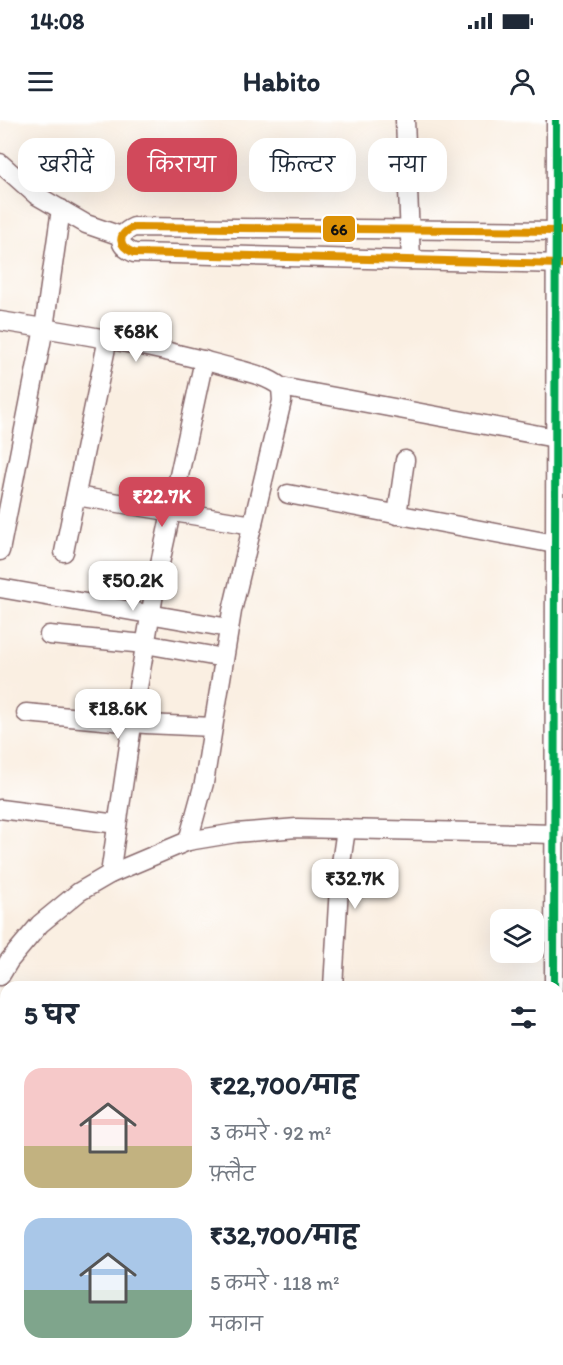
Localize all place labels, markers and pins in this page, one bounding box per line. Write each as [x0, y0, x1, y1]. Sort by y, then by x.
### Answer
pin: ₹68K [100, 312, 172, 363]
pin: ₹22.7K [113, 477, 211, 528]
pin: ₹50.2K [84, 561, 182, 612]
pin: ₹18.6K [69, 689, 167, 740]
pin: ₹32.7K [306, 859, 404, 910]

